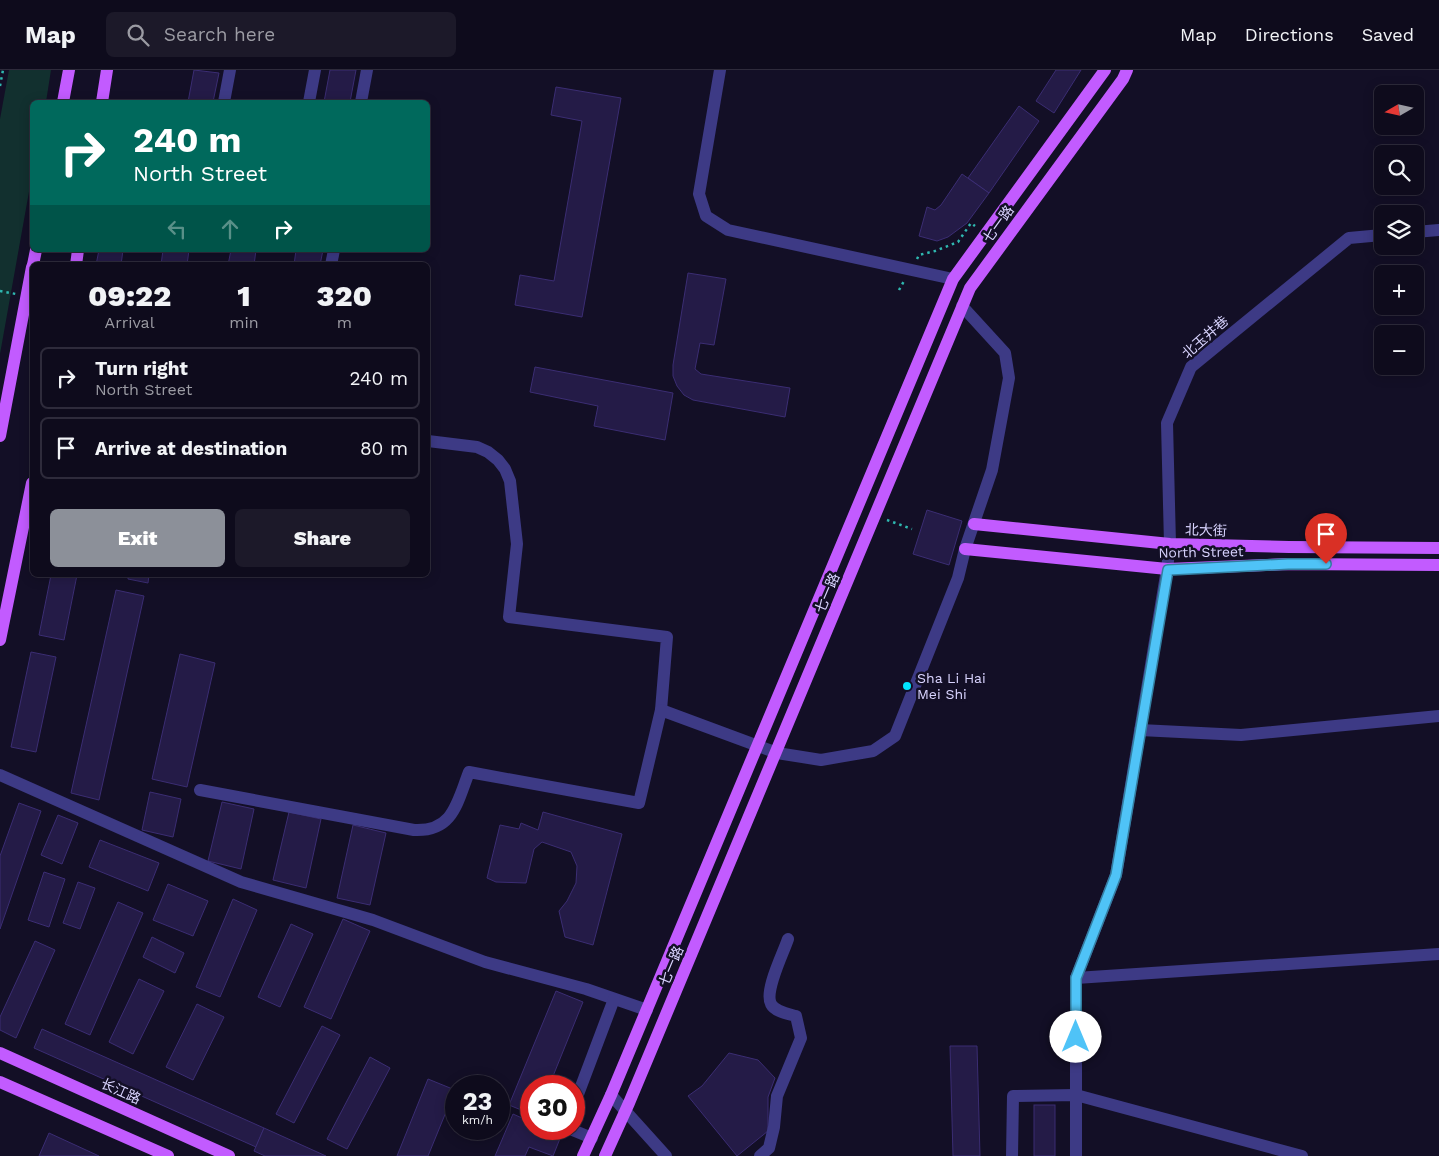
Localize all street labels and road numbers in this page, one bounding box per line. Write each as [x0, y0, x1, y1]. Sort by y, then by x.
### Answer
street label: 七一路 [979, 202, 1017, 246]
street label: 北玉井巷 [1179, 313, 1231, 361]
street label: 北大街 [1185, 521, 1227, 539]
street label: North Street [1158, 543, 1244, 561]
street label: 七一路 [811, 571, 843, 615]
street label: 七一路 [655, 944, 687, 988]
street label: 长江路 [99, 1075, 143, 1107]

